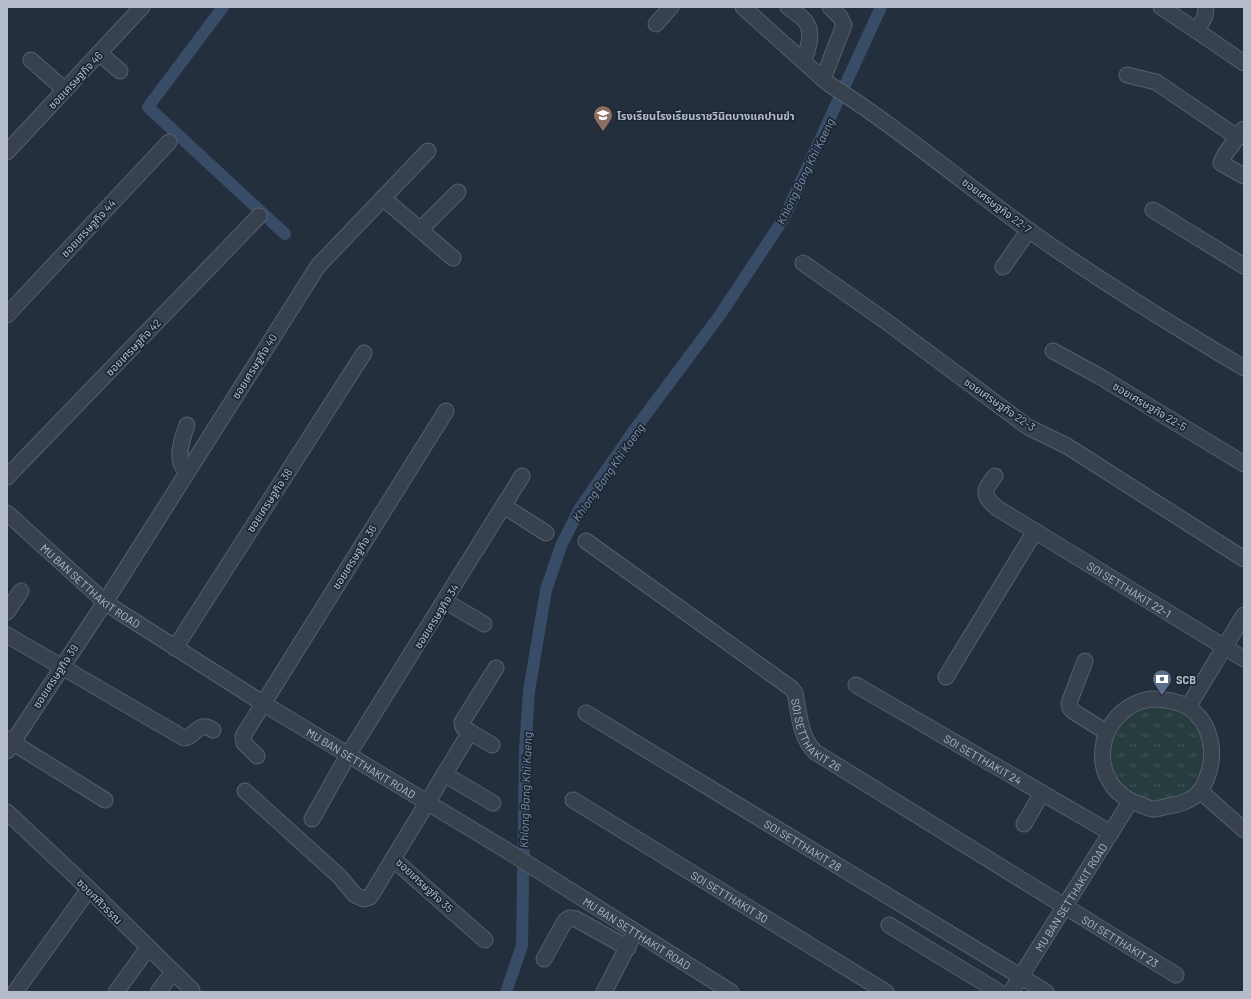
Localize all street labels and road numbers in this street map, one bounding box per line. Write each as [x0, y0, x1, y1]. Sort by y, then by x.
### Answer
street label: ซอยเศรษฐกิจ 46 [45, 48, 105, 111]
street label: ซอยเศรษฐกิจ 22-7 [960, 175, 1034, 235]
street label: ซอยเศรษฐกิจ 44 [58, 196, 118, 260]
street label: ซอยเศรษฐกิจ 42 [103, 316, 163, 378]
street label: ซอยเศรษฐกิจ 40 [229, 331, 279, 401]
street label: ซอยเศรษฐกิจ 22-3 [962, 375, 1038, 433]
street label: ซอยเศรษฐกิจ 22-5 [1111, 379, 1190, 433]
street label: ซอยเศรษฐกิจ 38 [244, 465, 295, 534]
street label: ซอยเศรษฐกิจ 36 [329, 522, 379, 592]
street label: MU BAN SETTHAKIT ROAD [39, 541, 143, 630]
street label: SOI SETTHAKIT 22-1 [1085, 558, 1174, 620]
street label: ซอยเศรษฐกิจ 34 [411, 581, 461, 651]
street label: ซอยเศรษฐกิจ 39 [30, 641, 81, 710]
street label: SOI SETTHAKIT 26 [790, 697, 844, 773]
street label: MU BAN SETTHAKIT ROAD [305, 725, 418, 801]
street label: SOI SETTHAKIT 24 [942, 731, 1024, 786]
street label: SOI SETTHAKIT 28 [762, 816, 844, 873]
street label: MU BAN SETTHAKIT ROAD [1032, 841, 1109, 953]
street label: ซอยเศรษฐกิจ 35 [394, 855, 457, 915]
street label: SOI SETTHAKIT 30 [689, 868, 771, 925]
street label: ซอยศศิวรรณ [75, 876, 125, 926]
street label: MU BAN SETTHAKIT ROAD [581, 894, 694, 972]
street label: SOI SETTHAKIT 23 [1080, 912, 1161, 969]

